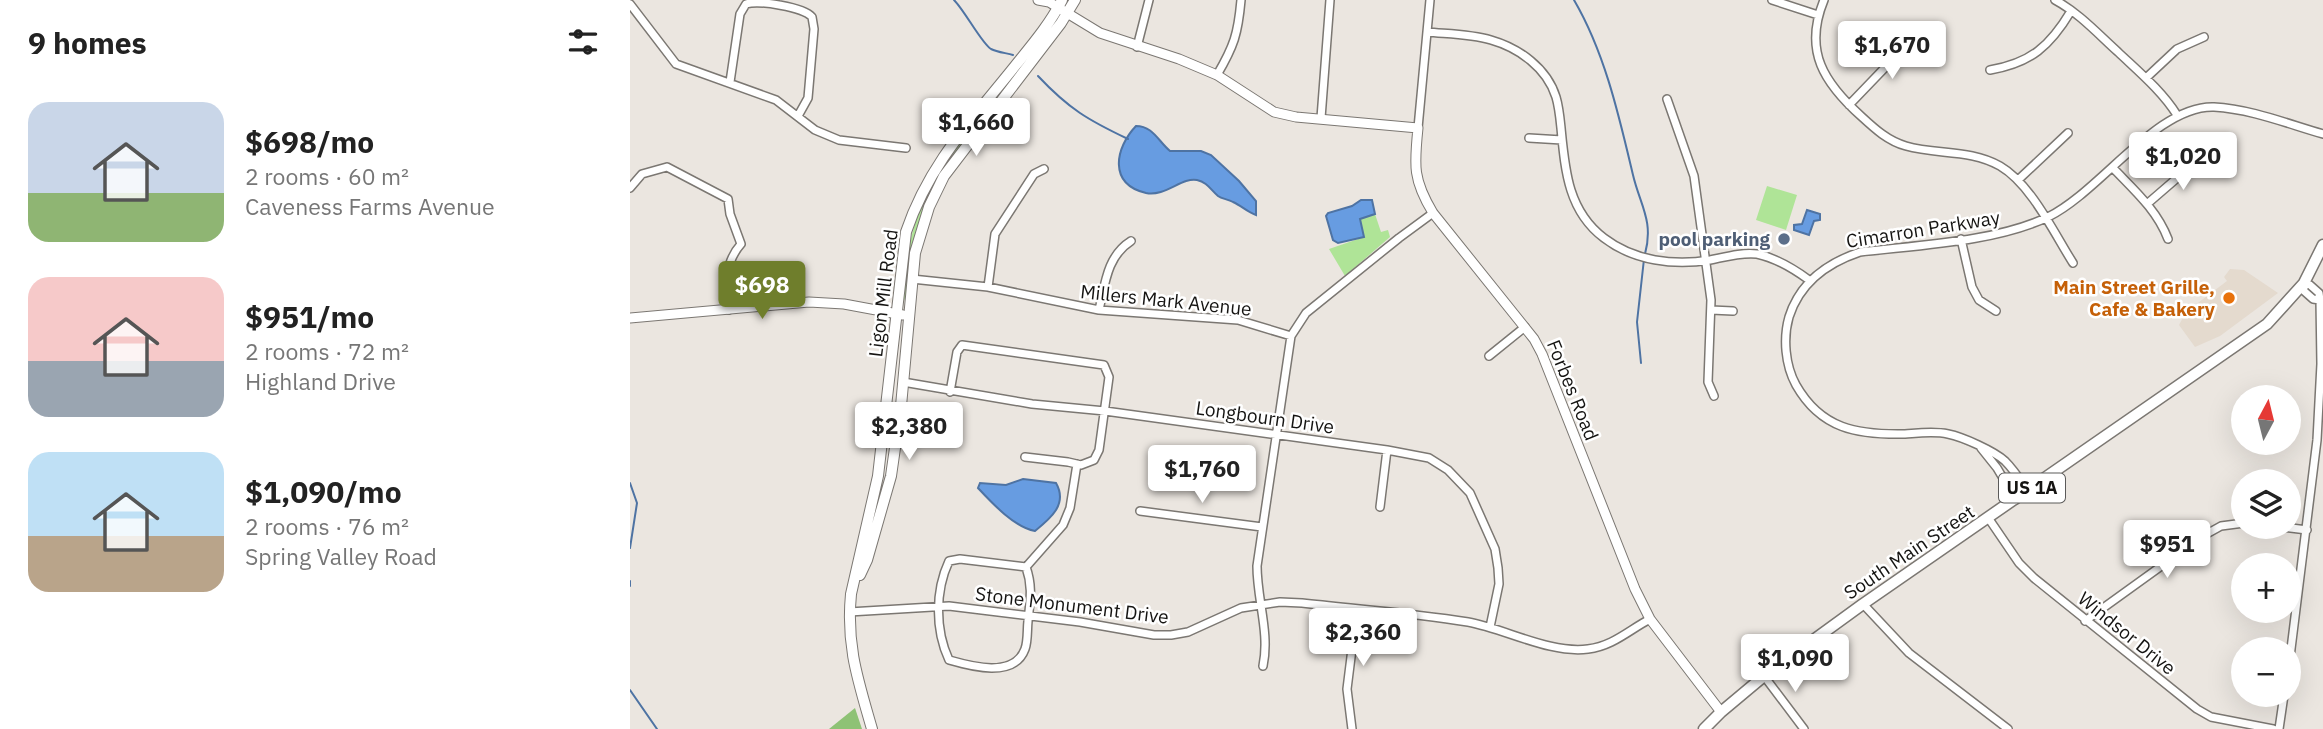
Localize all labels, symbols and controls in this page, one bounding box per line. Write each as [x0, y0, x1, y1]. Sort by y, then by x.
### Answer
pin: $1,670 [1835, 22, 1949, 81]
text: 9 homes [28, 23, 147, 62]
icon: filters [564, 23, 602, 61]
text: $1,670 [1854, 29, 1930, 59]
pin: $1,660 [919, 99, 1033, 158]
text: $1,660 [938, 106, 1014, 136]
text: $698/mo [245, 122, 374, 161]
icon: home [84, 130, 168, 214]
pin: $1,020 [2126, 132, 2240, 192]
text: $1,020 [2145, 140, 2221, 170]
text: 2 rooms · 60 m² [245, 161, 409, 191]
text: Caveness Farms Avenue [245, 191, 495, 221]
street label: Cimarron Parkway [1844, 205, 2002, 253]
place label: pool parking [1659, 227, 1771, 251]
street label: Ligon Mill Road [863, 228, 903, 358]
marker: pool parking [1776, 231, 1792, 247]
pin: $698 [721, 262, 803, 321]
text: $698 [734, 269, 790, 299]
place label: Main Street Grille, Cafe & Bakery [2053, 275, 2216, 321]
street label: Millers Mark Avenue [1079, 279, 1253, 321]
marker: Main Street Grille, Cafe & Bakery [2221, 290, 2237, 306]
text: $951/mo [245, 297, 374, 336]
icon: home [84, 305, 168, 389]
text: 2 rooms · 72 m² [245, 336, 409, 366]
street label: Forbes Road [1542, 336, 1604, 444]
text: Highland Drive [245, 366, 396, 396]
north arrow [2231, 385, 2301, 455]
map controls [2231, 385, 2301, 707]
street label: Longbourn Drive [1194, 395, 1336, 439]
pin: $2,380 [852, 402, 966, 462]
text: $2,380 [871, 410, 947, 440]
pin: $1,760 [1145, 446, 1259, 505]
text: $1,760 [1164, 453, 1240, 483]
button: layers [2231, 469, 2301, 539]
text: $1,090/mo [245, 472, 402, 511]
road number: US 1A [1999, 474, 2065, 502]
icon: home [84, 480, 168, 564]
street label: South Main Street [1839, 500, 1979, 604]
text: 2 rooms · 76 m² [245, 511, 409, 541]
pin: $951 [2126, 520, 2208, 580]
text: $951 [2139, 528, 2195, 558]
text: Spring Valley Road [245, 541, 437, 571]
button: + [2231, 553, 2301, 623]
street label: Stone Monument Drive [974, 581, 1170, 629]
street label: Windsor Drive [2073, 586, 2181, 680]
pin: $2,360 [1306, 608, 1420, 668]
text: $2,360 [1325, 616, 1401, 646]
pin: $1,090 [1738, 634, 1852, 694]
button: − [2231, 637, 2301, 707]
text: $1,090 [1757, 642, 1833, 672]

